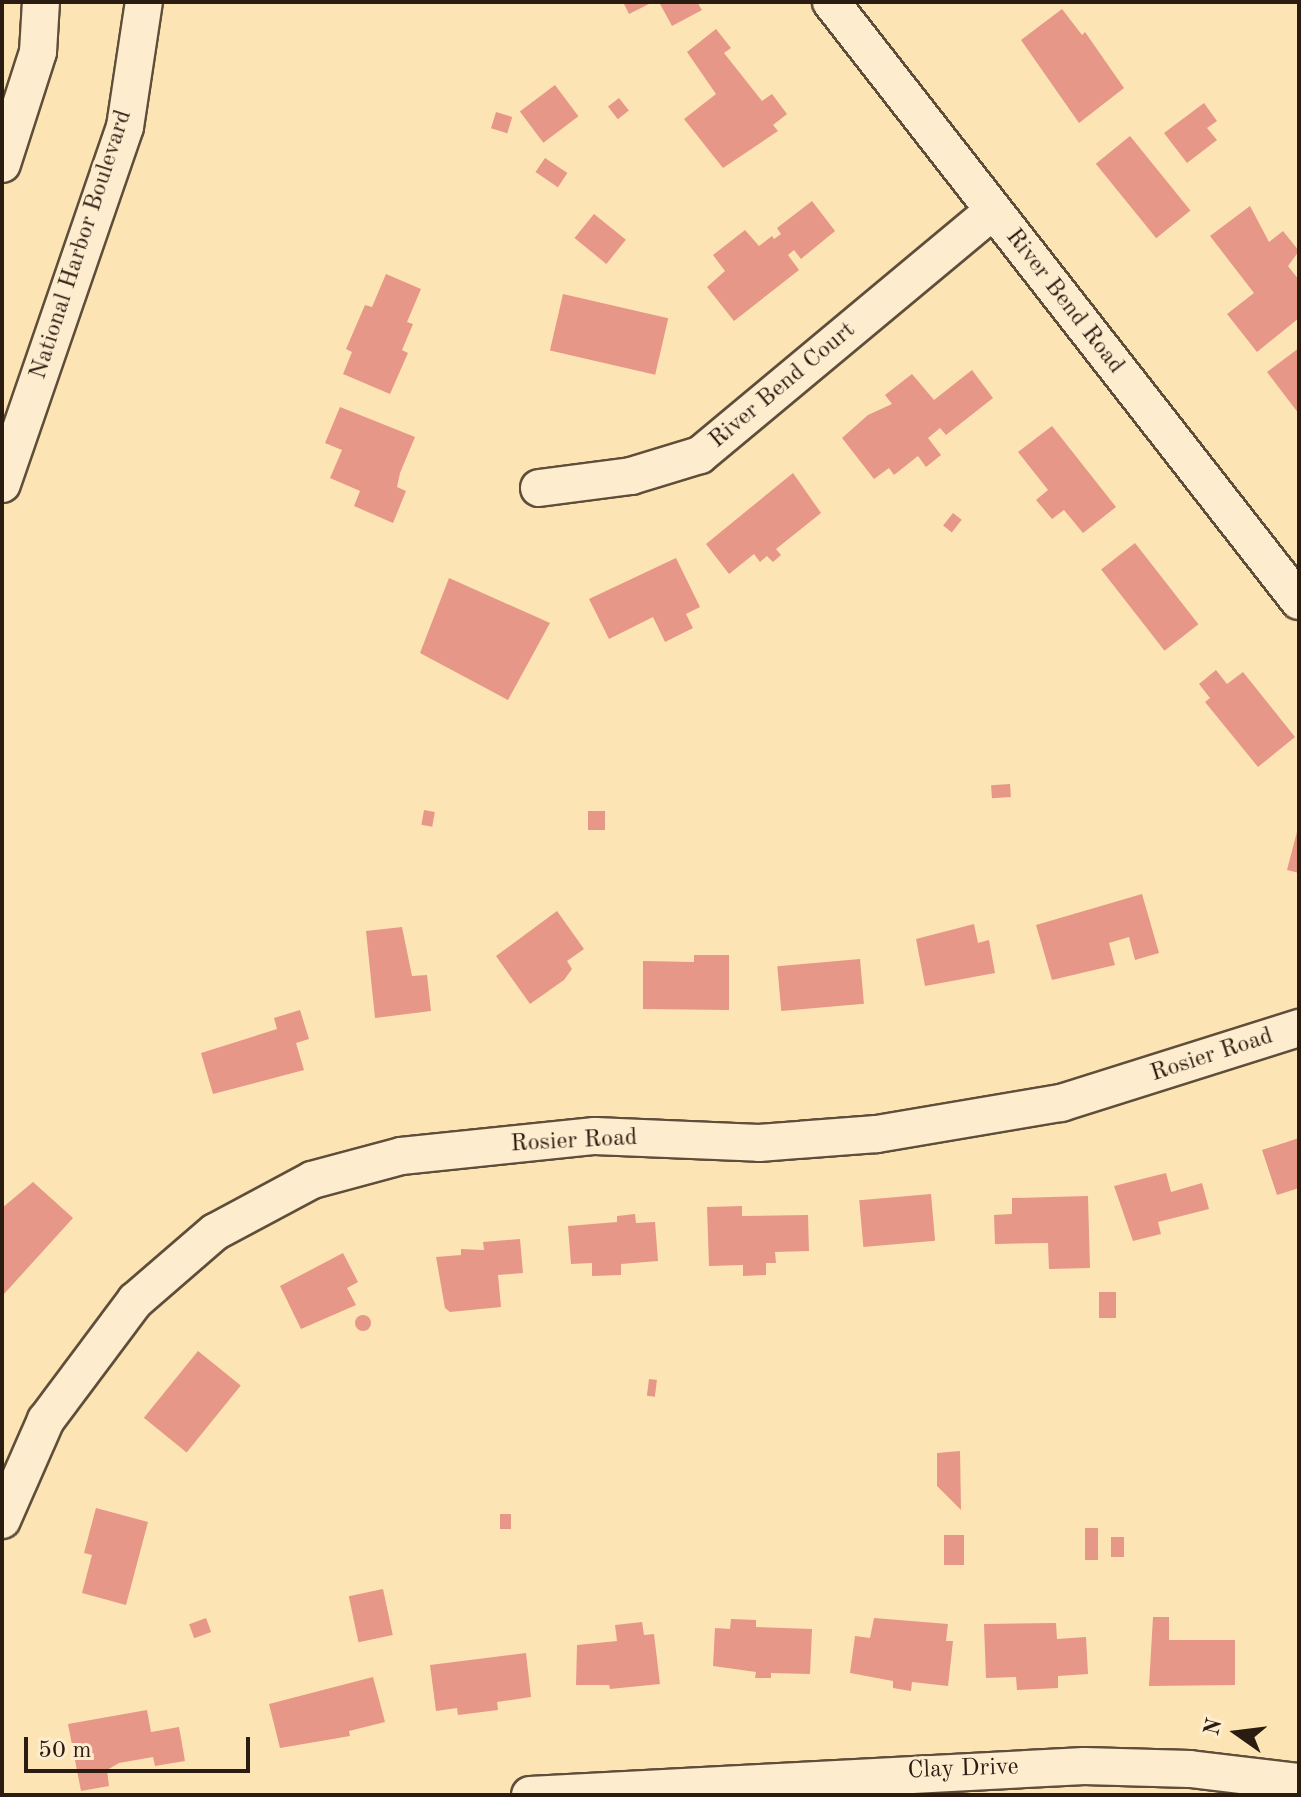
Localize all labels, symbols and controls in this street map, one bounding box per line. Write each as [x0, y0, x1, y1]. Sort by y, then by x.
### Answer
street label: National Harbor Boulevard [25, 107, 139, 383]
street label: River Bend Road [998, 224, 1130, 380]
street label: River Bend Court [704, 317, 862, 455]
street label: Rosier Road [1147, 1023, 1277, 1089]
street label: Rosier Road [510, 1124, 638, 1160]
north arrow [1197, 1693, 1277, 1773]
text: N [1201, 1716, 1226, 1738]
scale bar [28, 1721, 254, 1771]
text: 50 m [38, 1739, 92, 1763]
street label: Clay Drive [907, 1754, 1019, 1786]

